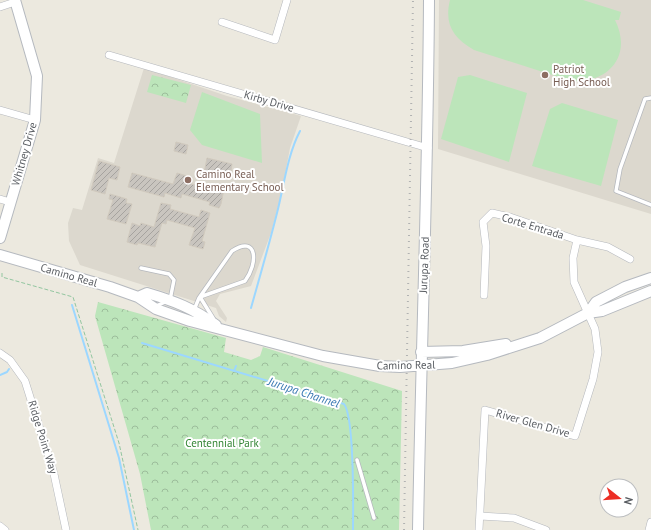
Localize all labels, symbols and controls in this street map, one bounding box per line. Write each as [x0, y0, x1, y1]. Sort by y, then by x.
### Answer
place label: Patriot High School [553, 62, 611, 89]
marker: Patriot High School [540, 70, 550, 80]
street label: Kirby Drive [242, 87, 296, 115]
street label: Whitney Drive [8, 120, 40, 187]
place label: Camino Real Elementary School [196, 167, 284, 194]
marker: Camino Real Elementary School [183, 175, 193, 185]
street label: Corte Entrada [500, 210, 566, 242]
street label: Jurupa Road [416, 236, 432, 294]
street label: Camino Real [39, 260, 100, 290]
street label: Camino Real [377, 357, 436, 373]
water label: Jurupa Channel [265, 373, 343, 411]
street label: Ridge Point Way [25, 399, 61, 476]
street label: River Glen Drive [495, 406, 572, 440]
park label: Centennial Park [185, 436, 259, 450]
north arrow [599, 478, 639, 518]
text: N [621, 495, 636, 506]

